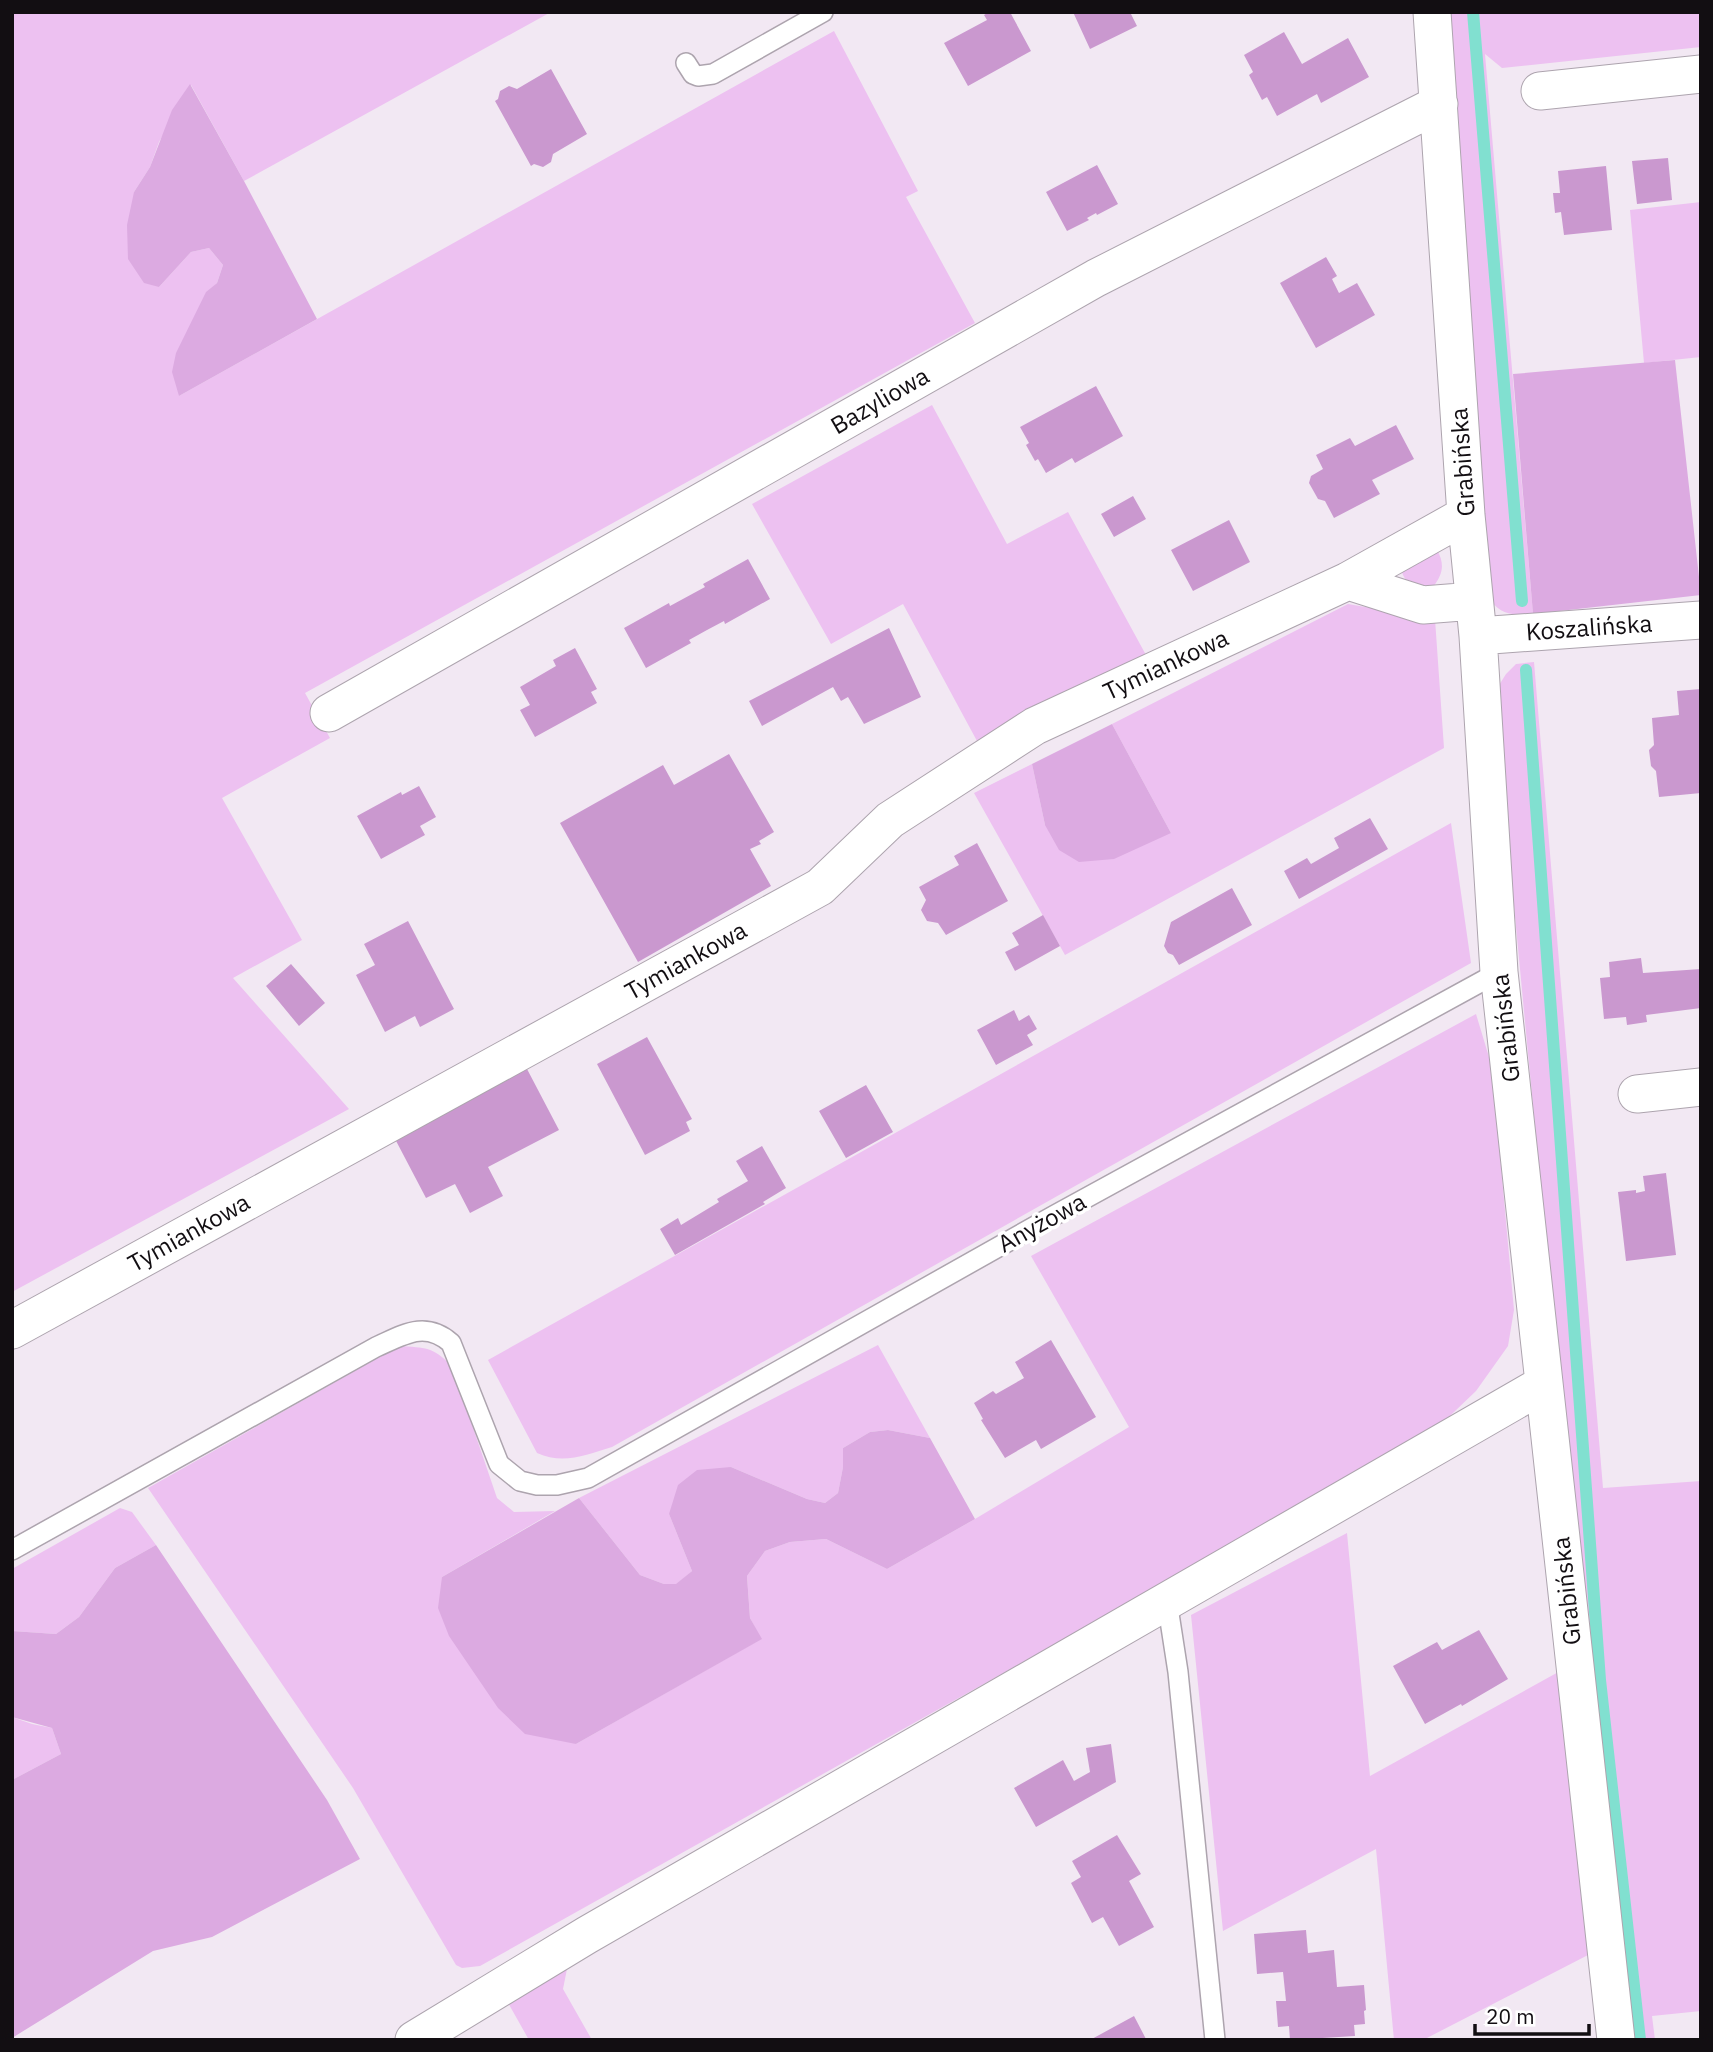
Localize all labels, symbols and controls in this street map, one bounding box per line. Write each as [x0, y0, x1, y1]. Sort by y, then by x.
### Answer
street label: Bazyliowa [825, 359, 935, 441]
street label: Grabińska [1442, 407, 1482, 517]
street label: Koszalińska [1525, 607, 1653, 647]
street label: Tymiankowa [1098, 621, 1234, 707]
street label: Tymiankowa [619, 913, 752, 1007]
street label: Grabińska [1483, 972, 1527, 1084]
street label: Tymiankowa [122, 1185, 255, 1279]
street label: Anyżowa [992, 1185, 1091, 1259]
street label: Grabińska [1544, 1535, 1588, 1647]
scale bar [1475, 1993, 1589, 2037]
text: 20 m [1486, 2002, 1535, 2030]

